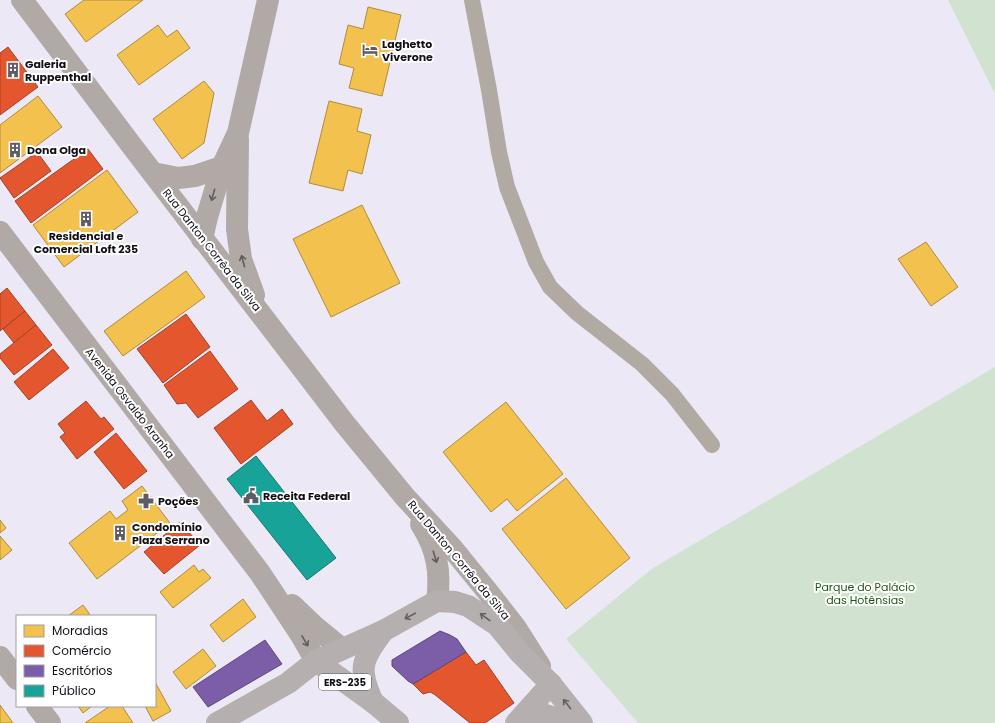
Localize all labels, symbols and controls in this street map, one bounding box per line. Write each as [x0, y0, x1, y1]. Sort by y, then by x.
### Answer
place label: Laghetto Viverone [382, 36, 433, 65]
hotel icon: Laghetto Viverone [361, 41, 379, 59]
place label: Galeria Ruppenthal [25, 56, 91, 85]
building icon: Galeria Ruppenthal [4, 61, 22, 79]
building icon: Dona Olga [6, 141, 24, 159]
place label: Dona Olga [27, 142, 86, 158]
street label: Rua Danton Corrêa da Silva [159, 185, 265, 315]
one-way arrow [209, 188, 216, 201]
building icon: Residencial e Comercial Loft 235 [77, 210, 95, 228]
place label: Residencial e Comercial Loft 235 [34, 228, 138, 257]
one-way arrow [238, 255, 246, 268]
street label: Avenida Osvaldo Aranha [82, 344, 178, 462]
public building icon: Receita Federal [242, 487, 260, 505]
place label: Receita Federal [263, 488, 350, 504]
pharmacy icon: Poções [137, 492, 155, 510]
place label: Poções [158, 493, 198, 509]
street label: Rua Danton Corrêa da Silva [404, 497, 514, 623]
place label: Condomínio Plaza Serrano [132, 519, 210, 548]
building icon: Condomínio Plaza Serrano [111, 524, 129, 542]
one-way arrow [432, 550, 439, 563]
park label: Parque do Palácio das Hotênsias [815, 579, 915, 608]
one-way arrow [404, 613, 416, 620]
one-way arrow [480, 613, 491, 621]
legend [16, 615, 156, 707]
text: Moradias [52, 622, 108, 639]
one-way arrow [301, 635, 309, 647]
text: Comércio [52, 642, 111, 659]
text: Escritórios [52, 662, 113, 679]
road number: ERS-235 [319, 674, 371, 690]
text: Público [52, 682, 96, 699]
one-way arrow [562, 698, 571, 709]

